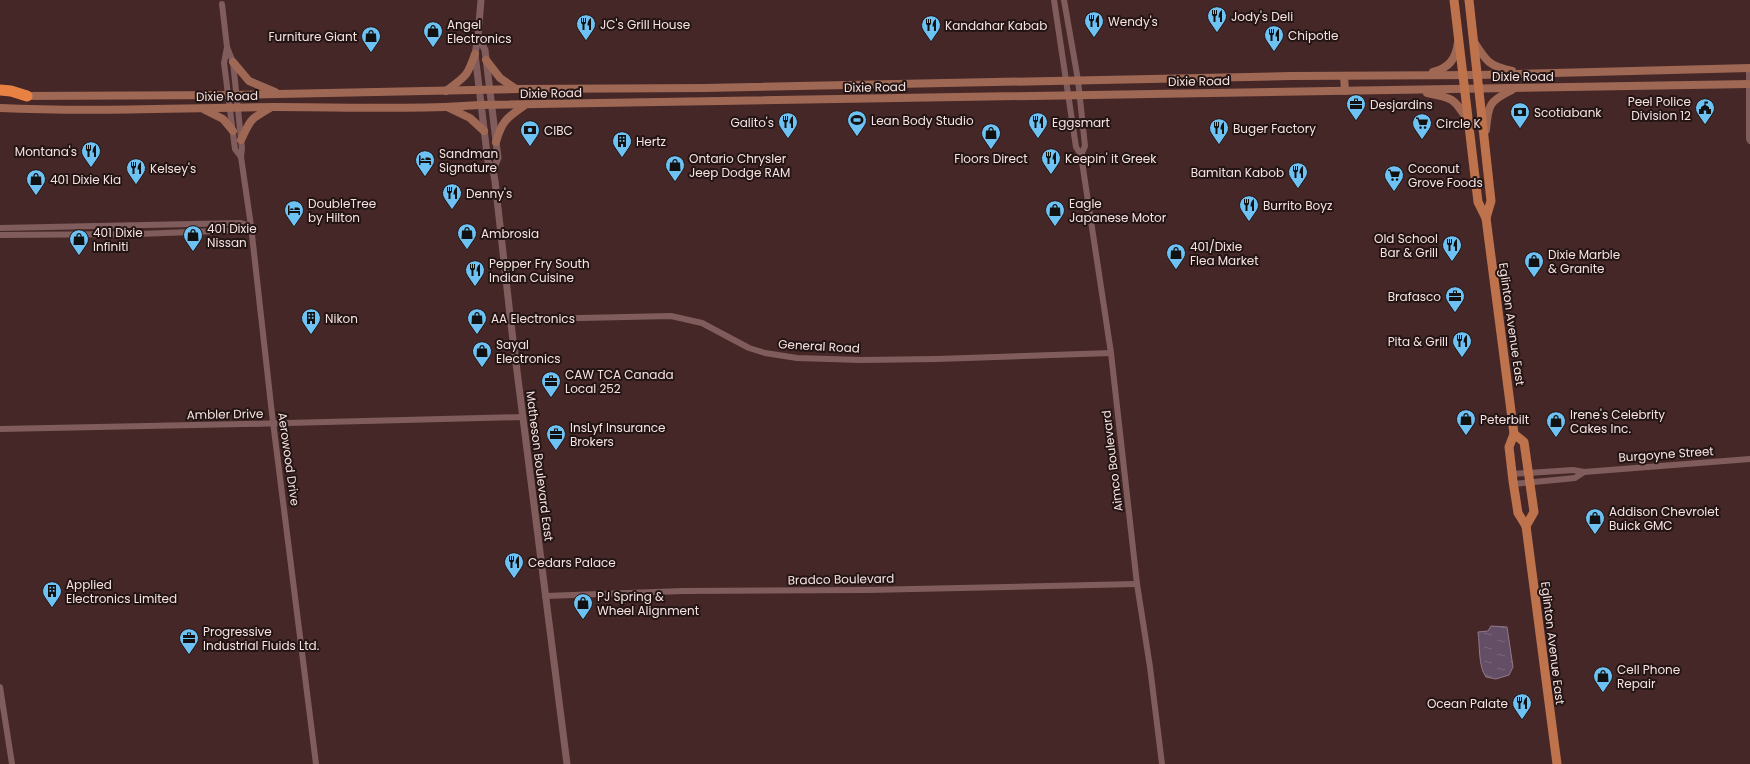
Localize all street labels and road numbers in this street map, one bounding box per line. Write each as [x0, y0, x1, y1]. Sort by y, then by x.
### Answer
street label: Dixie Road [1492, 68, 1554, 85]
street label: Dixie Road [1168, 72, 1230, 90]
street label: Dixie Road [844, 78, 906, 96]
street label: Dixie Road [520, 84, 582, 102]
street label: Dixie Road [196, 87, 258, 105]
street label: Eglinton Avenue East [1495, 261, 1529, 387]
street label: General Road [778, 335, 860, 357]
street label: Matheson Boulevard East [522, 390, 558, 542]
street label: Ambler Drive [186, 405, 264, 423]
street label: Aimco Boulevard [1097, 409, 1127, 513]
street label: Aerowood Drive [274, 411, 304, 507]
street label: Burgoyne Street [1618, 442, 1714, 466]
street label: Bradco Boulevard [787, 570, 895, 588]
street label: Eglinton Avenue East [1537, 580, 1569, 706]

